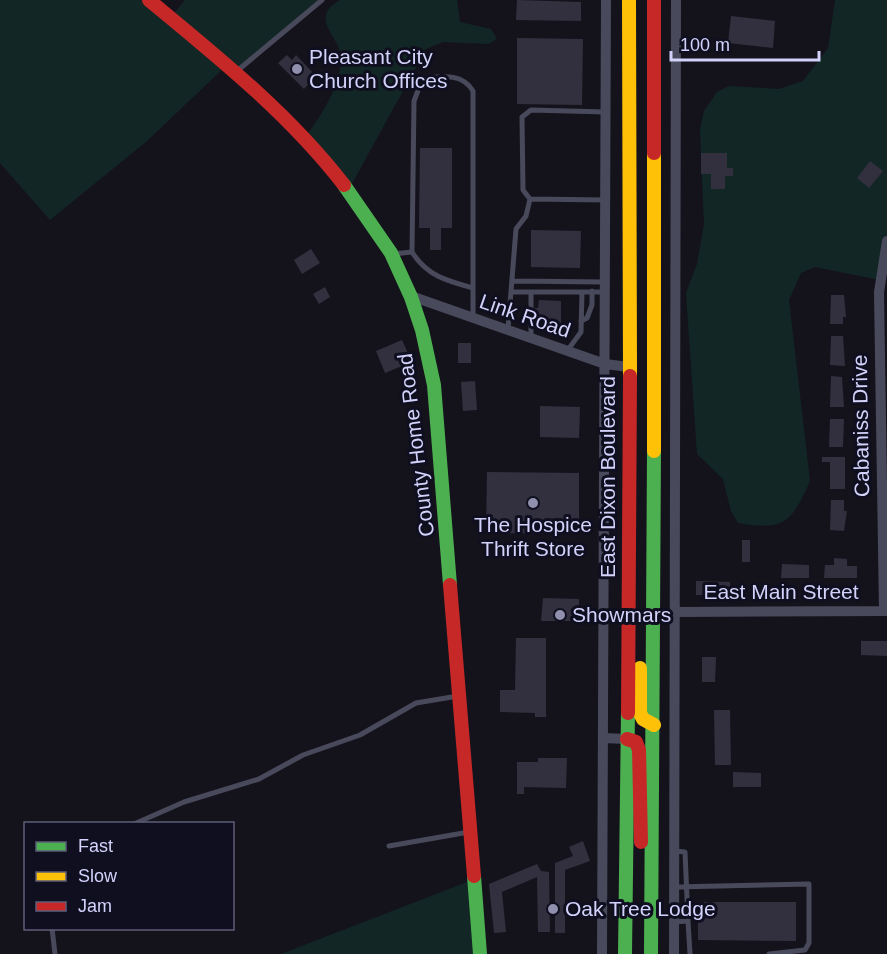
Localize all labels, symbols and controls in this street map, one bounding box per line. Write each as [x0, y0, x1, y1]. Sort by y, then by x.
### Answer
scale bar [671, 24, 820, 62]
text: 100 m [680, 35, 730, 55]
place label: Pleasant City Church Offices [309, 45, 448, 92]
marker: Pleasant City Church Offices [290, 62, 304, 76]
street label: Link Road [477, 289, 574, 342]
street label: County Home Road [393, 352, 438, 538]
street label: Cabaniss Drive [848, 355, 873, 497]
street label: East Dixon Boulevard [596, 376, 619, 578]
marker: The Hospice Thrift Store [526, 496, 540, 510]
place label: The Hospice Thrift Store [474, 513, 592, 560]
street label: East Main Street [703, 580, 859, 603]
place label: Showmars [572, 603, 671, 626]
marker: Showmars [553, 608, 567, 622]
legend [24, 822, 234, 930]
text: Fast [78, 836, 113, 856]
text: Slow [78, 866, 118, 886]
text: Jam [78, 896, 112, 916]
place label: Oak Tree Lodge [565, 897, 716, 920]
marker: Oak Tree Lodge [546, 902, 560, 916]

